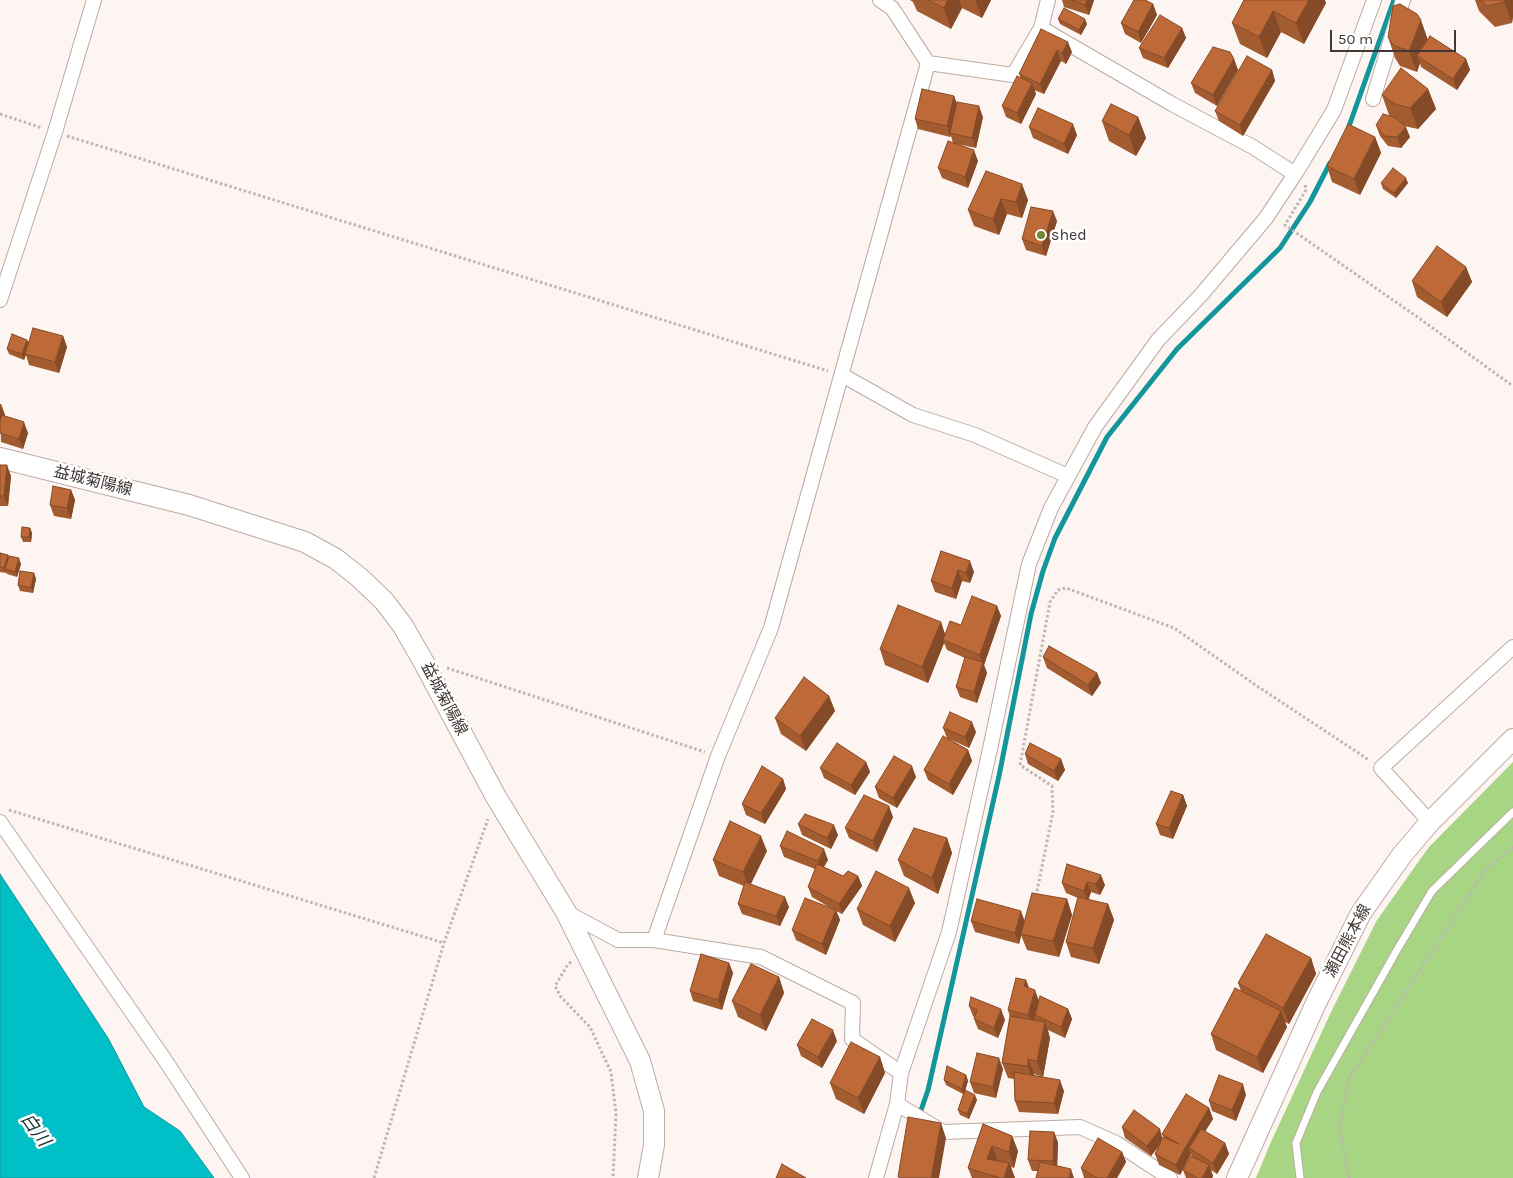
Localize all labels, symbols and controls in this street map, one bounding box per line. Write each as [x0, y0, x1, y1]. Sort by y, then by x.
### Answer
scale bar [1333, 20, 1459, 52]
text: 50 m [1338, 30, 1373, 48]
place label: shed [1051, 225, 1087, 245]
marker: shed [1035, 229, 1047, 241]
street label: 益城菊陽線 [52, 462, 134, 500]
street label: 益城菊陽線 [417, 659, 471, 739]
street label: 瀬田熊本線 [1321, 901, 1375, 981]
water label: 白川 [16, 1109, 54, 1151]

